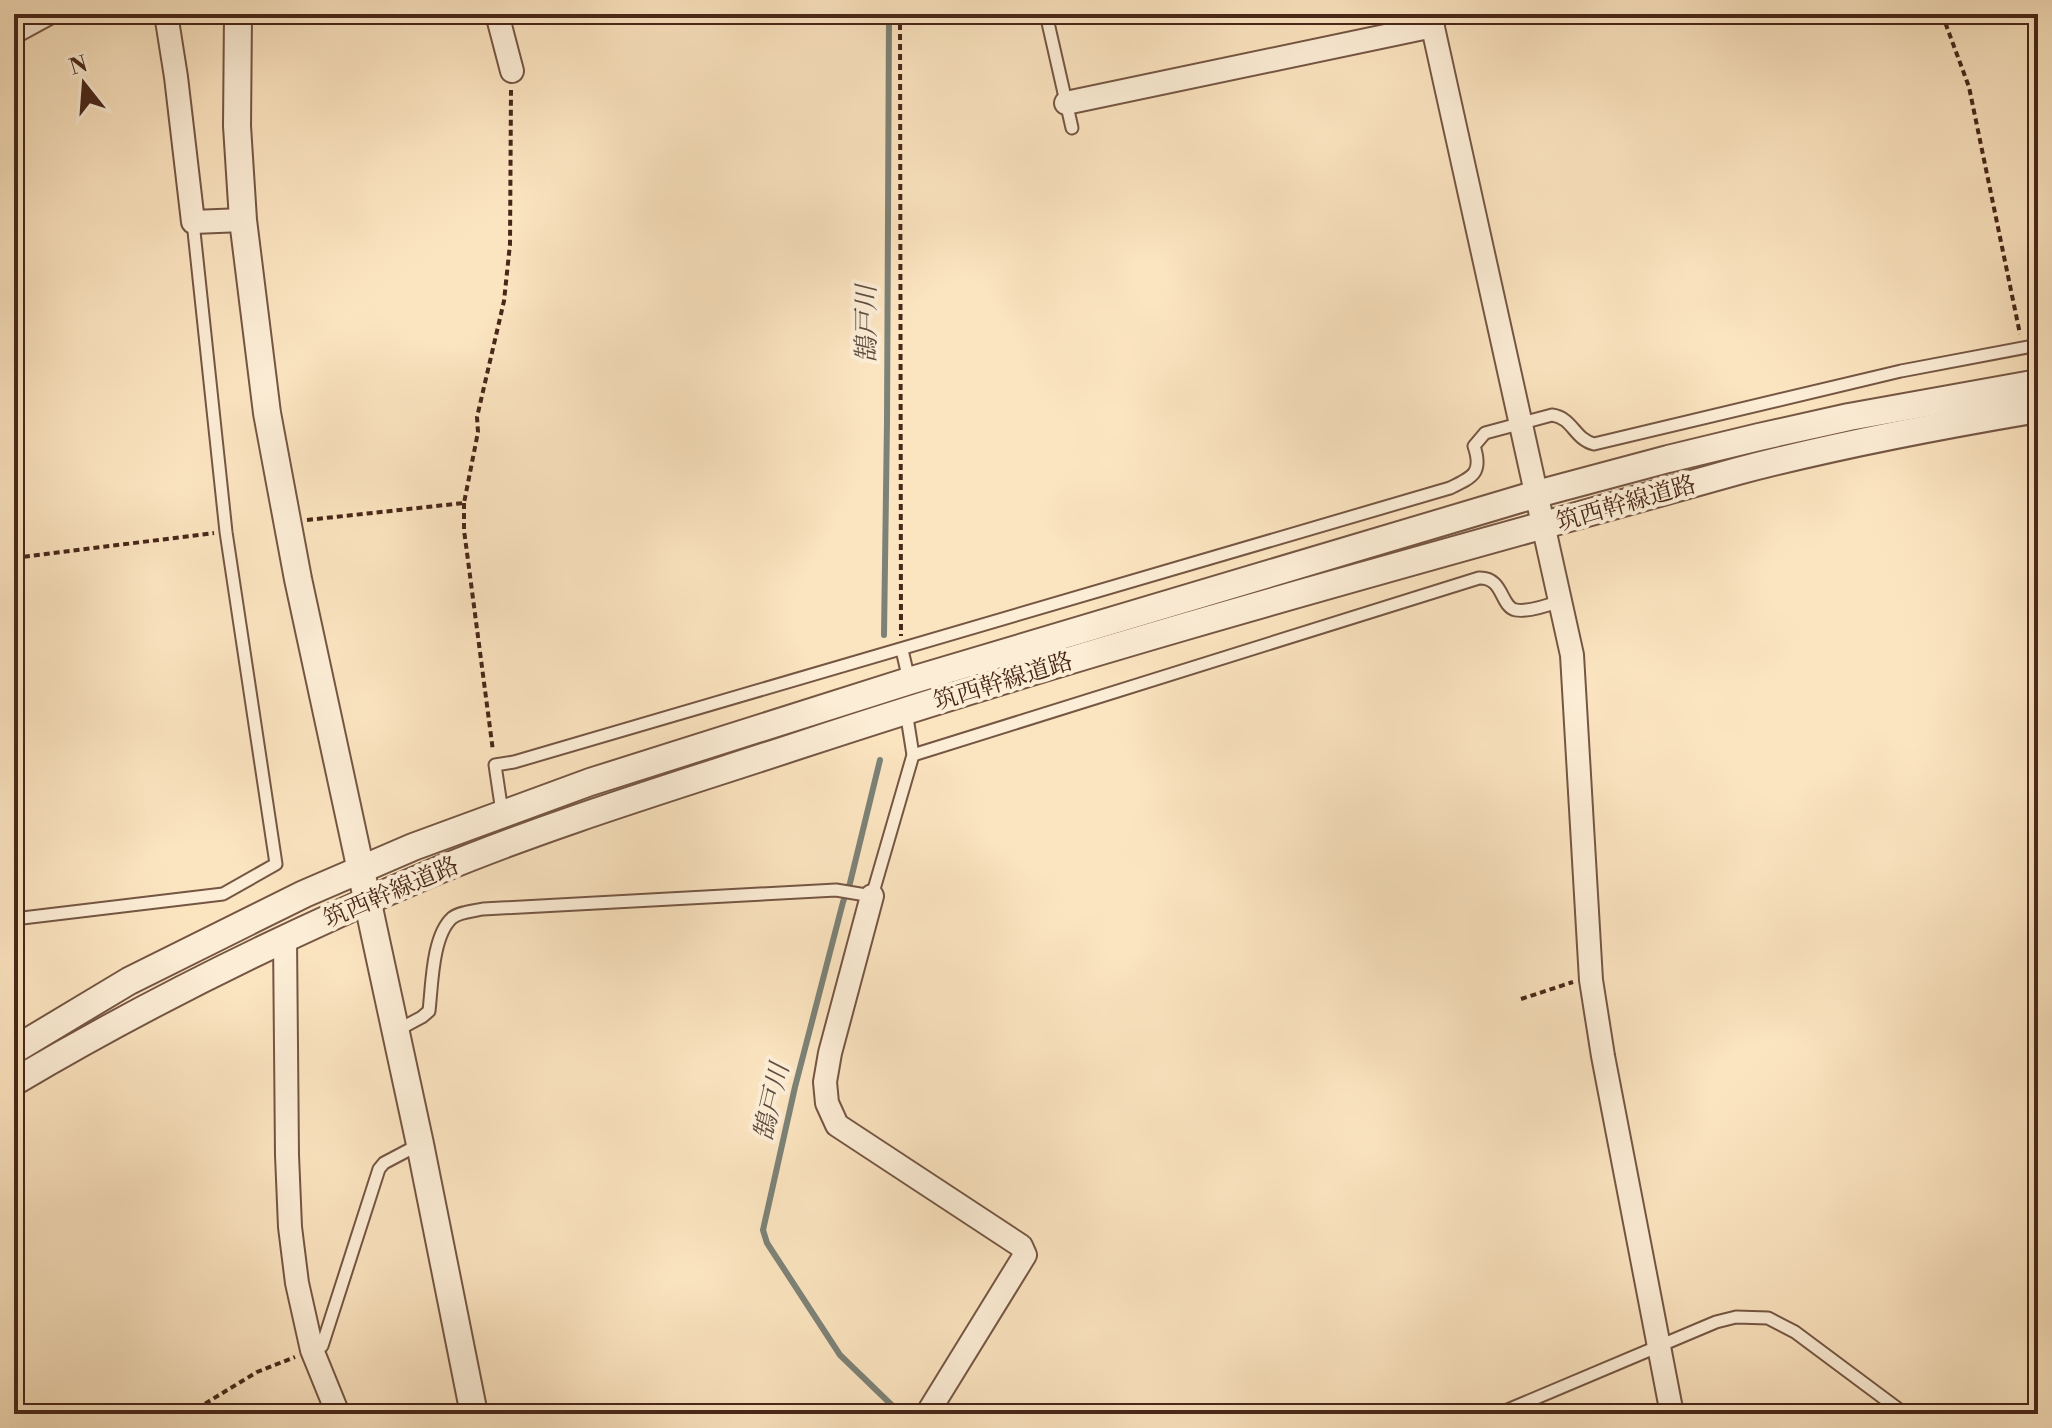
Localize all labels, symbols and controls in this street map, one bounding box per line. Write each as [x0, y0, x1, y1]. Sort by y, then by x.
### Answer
north arrow [44, 44, 124, 124]
text: N [66, 51, 91, 82]
water label: 鵠戸川 [851, 282, 883, 363]
street label: 筑西幹線道路 [1553, 470, 1700, 538]
street label: 筑西幹線道路 [930, 647, 1077, 717]
street label: 筑西幹線道路 [319, 851, 464, 935]
water label: 鵠戸川 [748, 1058, 797, 1144]

